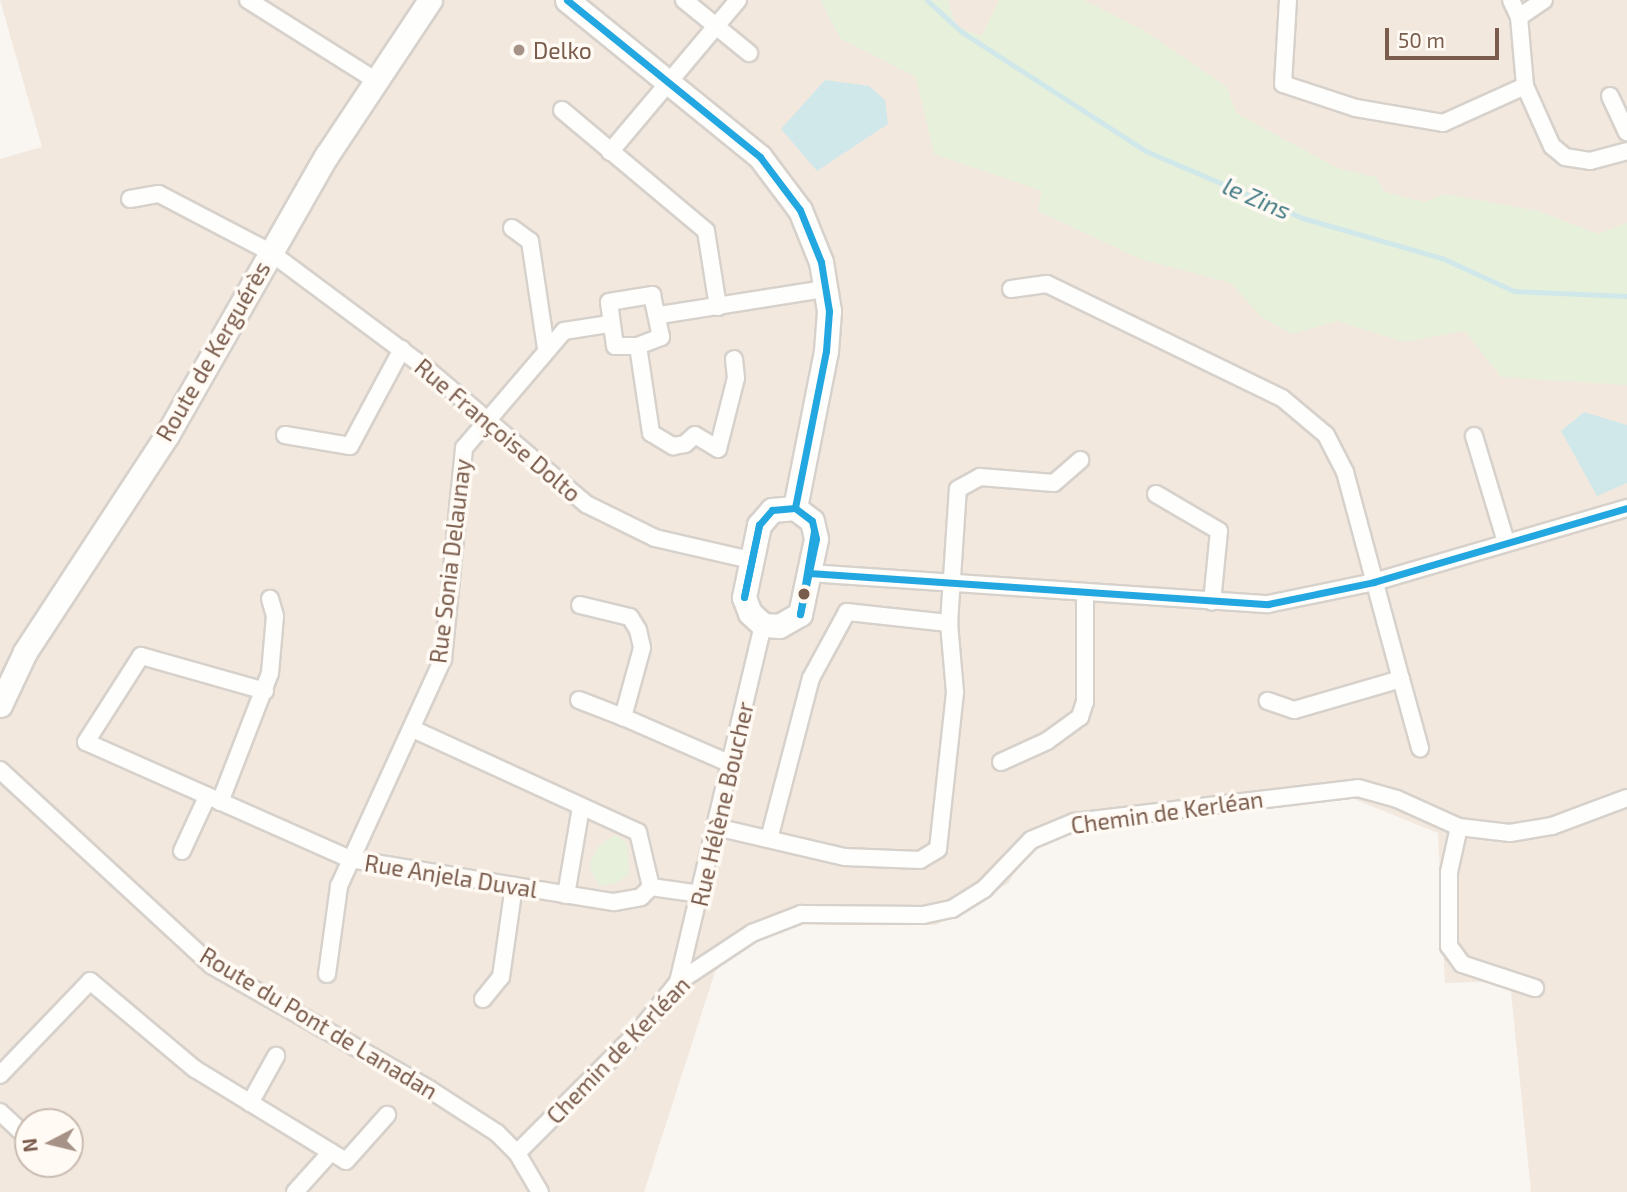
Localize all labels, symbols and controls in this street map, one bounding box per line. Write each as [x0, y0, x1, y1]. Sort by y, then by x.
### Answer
scale bar [1389, 14, 1503, 58]
text: 50 m [1398, 27, 1445, 52]
place label: Delko [533, 36, 592, 64]
marker: Delko [511, 42, 527, 58]
water label: le Zins [1219, 171, 1295, 225]
street label: Route de Kerguérès [150, 256, 276, 446]
street label: Rue Françoise Dolto [410, 353, 586, 507]
street label: Rue Sonia Delaunay [424, 457, 476, 665]
unlabelled marker [797, 587, 811, 601]
street label: Rue Hélène Boucher [685, 699, 759, 909]
street label: Chemin de Kerléan [1069, 785, 1265, 839]
street label: Rue Anjela Duval [362, 849, 540, 903]
street label: Route du Pont de Lanadan [195, 941, 443, 1105]
street label: Chemin de Kerléan [541, 971, 695, 1129]
north arrow [14, 1108, 84, 1178]
text: N [17, 1137, 42, 1154]

